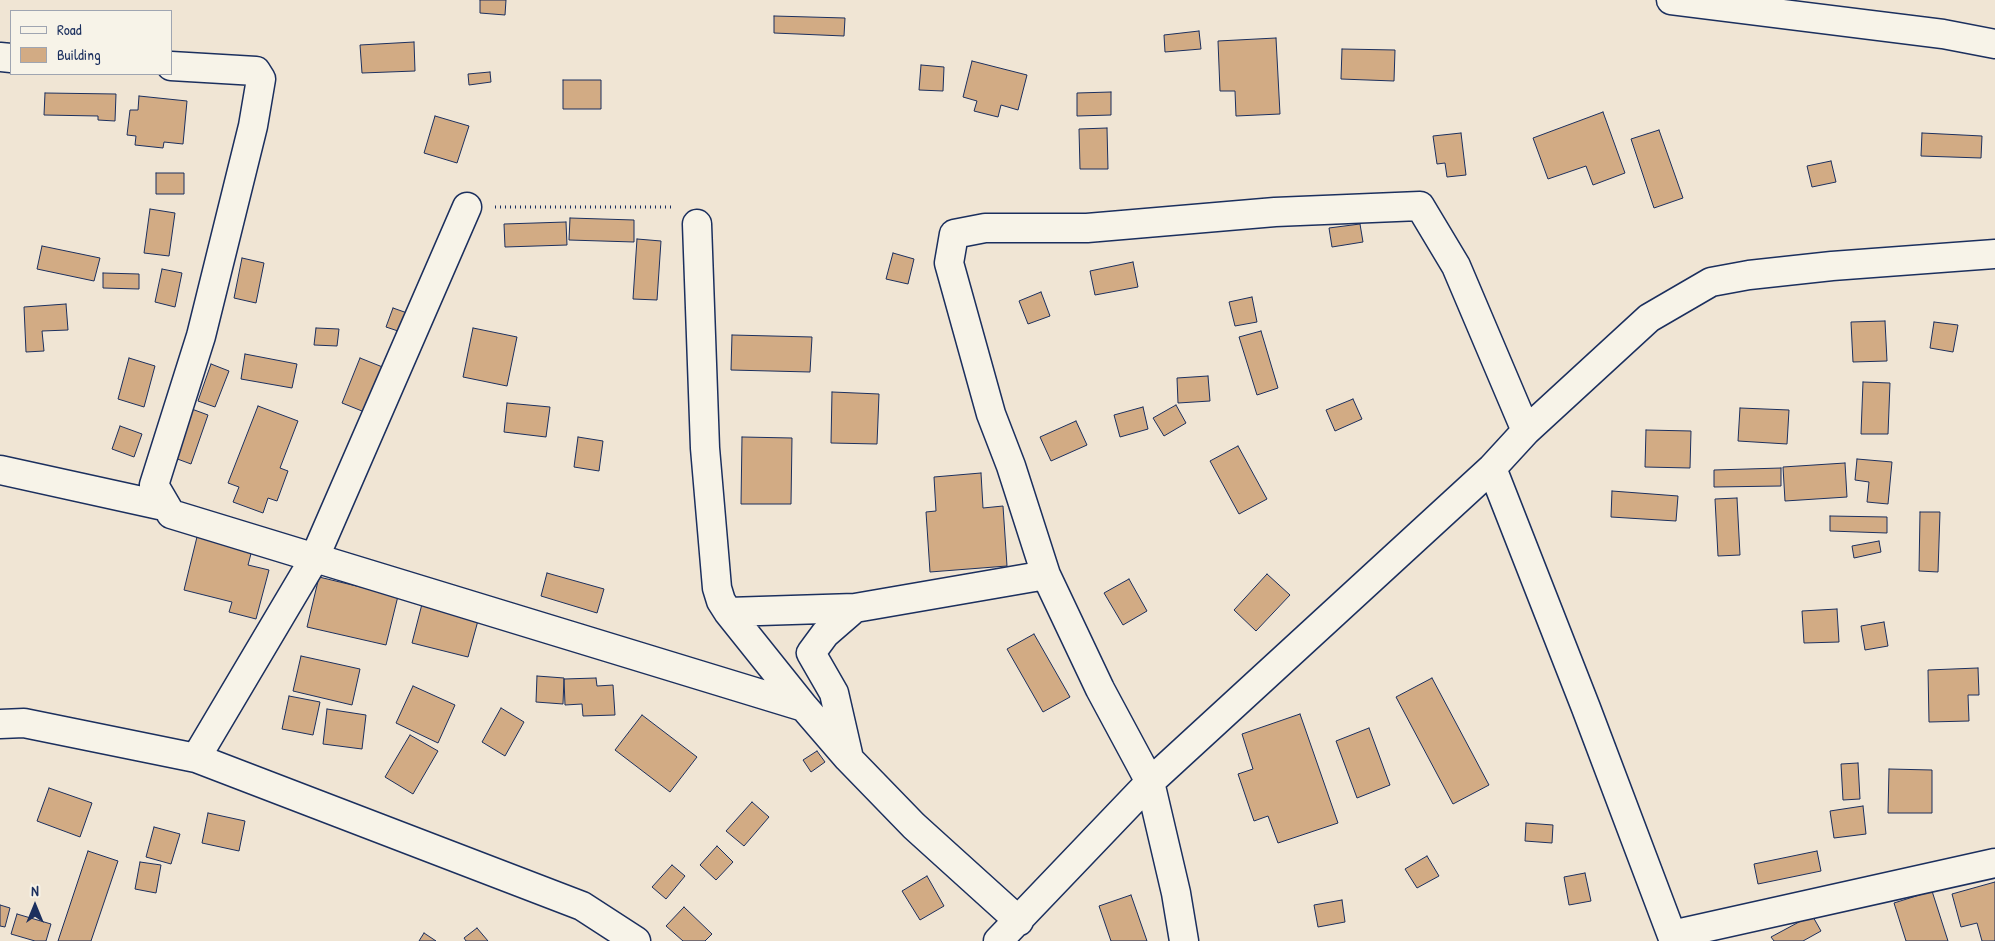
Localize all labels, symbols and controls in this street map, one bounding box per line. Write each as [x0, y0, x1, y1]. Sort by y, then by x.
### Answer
legend [10, 10, 172, 75]
text: Road [57, 19, 82, 40]
text: Building [57, 44, 101, 65]
north arrow [10, 881, 60, 931]
text: N [31, 881, 39, 900]

